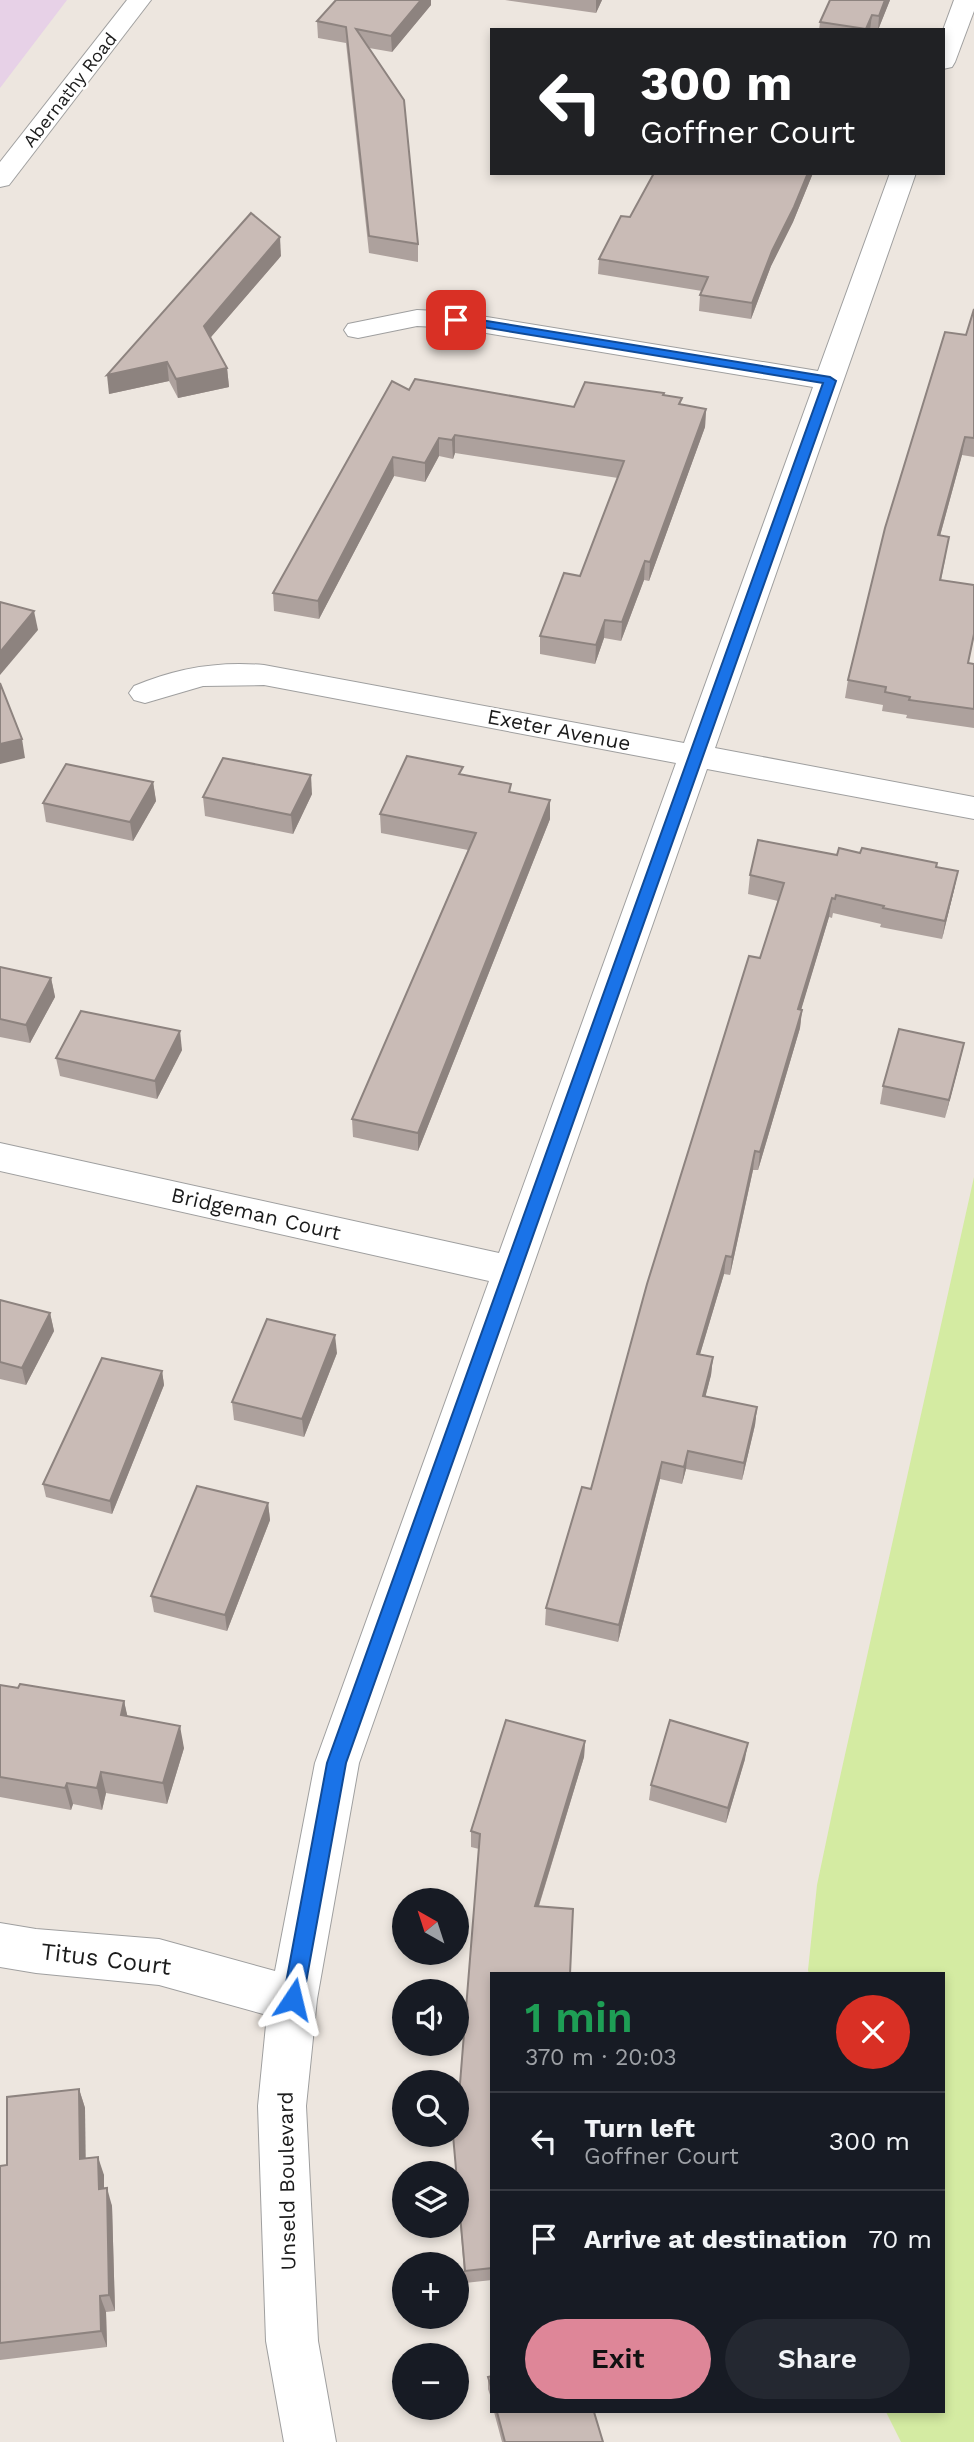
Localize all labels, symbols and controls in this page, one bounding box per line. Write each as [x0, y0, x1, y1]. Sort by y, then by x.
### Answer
street label: Abernathy Road [18, 28, 121, 151]
text: 300 m [640, 54, 792, 112]
icon: left [525, 56, 616, 147]
text: Goffner Court [640, 113, 855, 151]
pin [426, 290, 486, 350]
icon: arrive [437, 301, 475, 339]
street label: Exeter Avenue [485, 703, 633, 756]
street label: Bridgeman Court [169, 1182, 343, 1245]
north arrow [392, 1888, 469, 1965]
map controls [392, 1888, 469, 2420]
street label: Titus Court [39, 1937, 173, 1981]
position arrow [256, 1962, 330, 2036]
button: sound [392, 1979, 469, 2056]
text: 1 min [525, 1993, 633, 2042]
button: close [836, 1995, 910, 2069]
text: 370 m · 20:03 [525, 2044, 677, 2071]
button: search [392, 2070, 469, 2147]
street label: Unseld Boulevard [272, 2091, 301, 2271]
text: Turn left [584, 2113, 695, 2143]
icon: left [525, 2122, 563, 2160]
text: 300 m [829, 2126, 910, 2156]
text: Goffner Court [584, 2143, 739, 2170]
button: layers [392, 2161, 469, 2238]
icon: arrive [525, 2220, 563, 2258]
text: Arrive at destination [584, 2224, 847, 2254]
text: 70 m [868, 2224, 932, 2254]
button: + [392, 2252, 469, 2329]
button: Exit [525, 2319, 711, 2399]
button: Share [725, 2319, 910, 2399]
button: − [392, 2343, 469, 2420]

